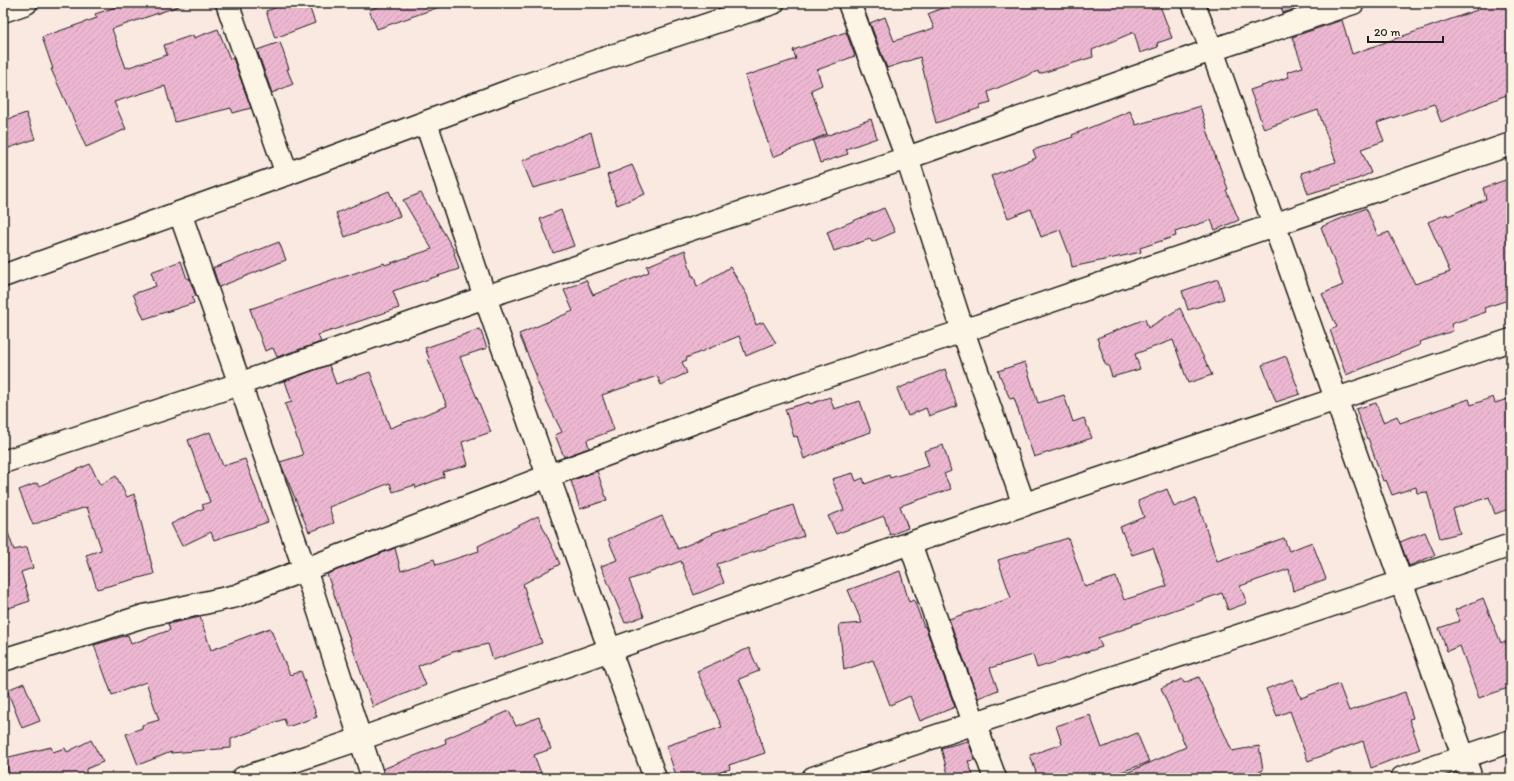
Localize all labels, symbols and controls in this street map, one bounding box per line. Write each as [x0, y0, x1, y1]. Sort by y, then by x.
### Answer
scale bar [1368, 18, 1443, 44]
text: 20 m [1374, 25, 1401, 39]

